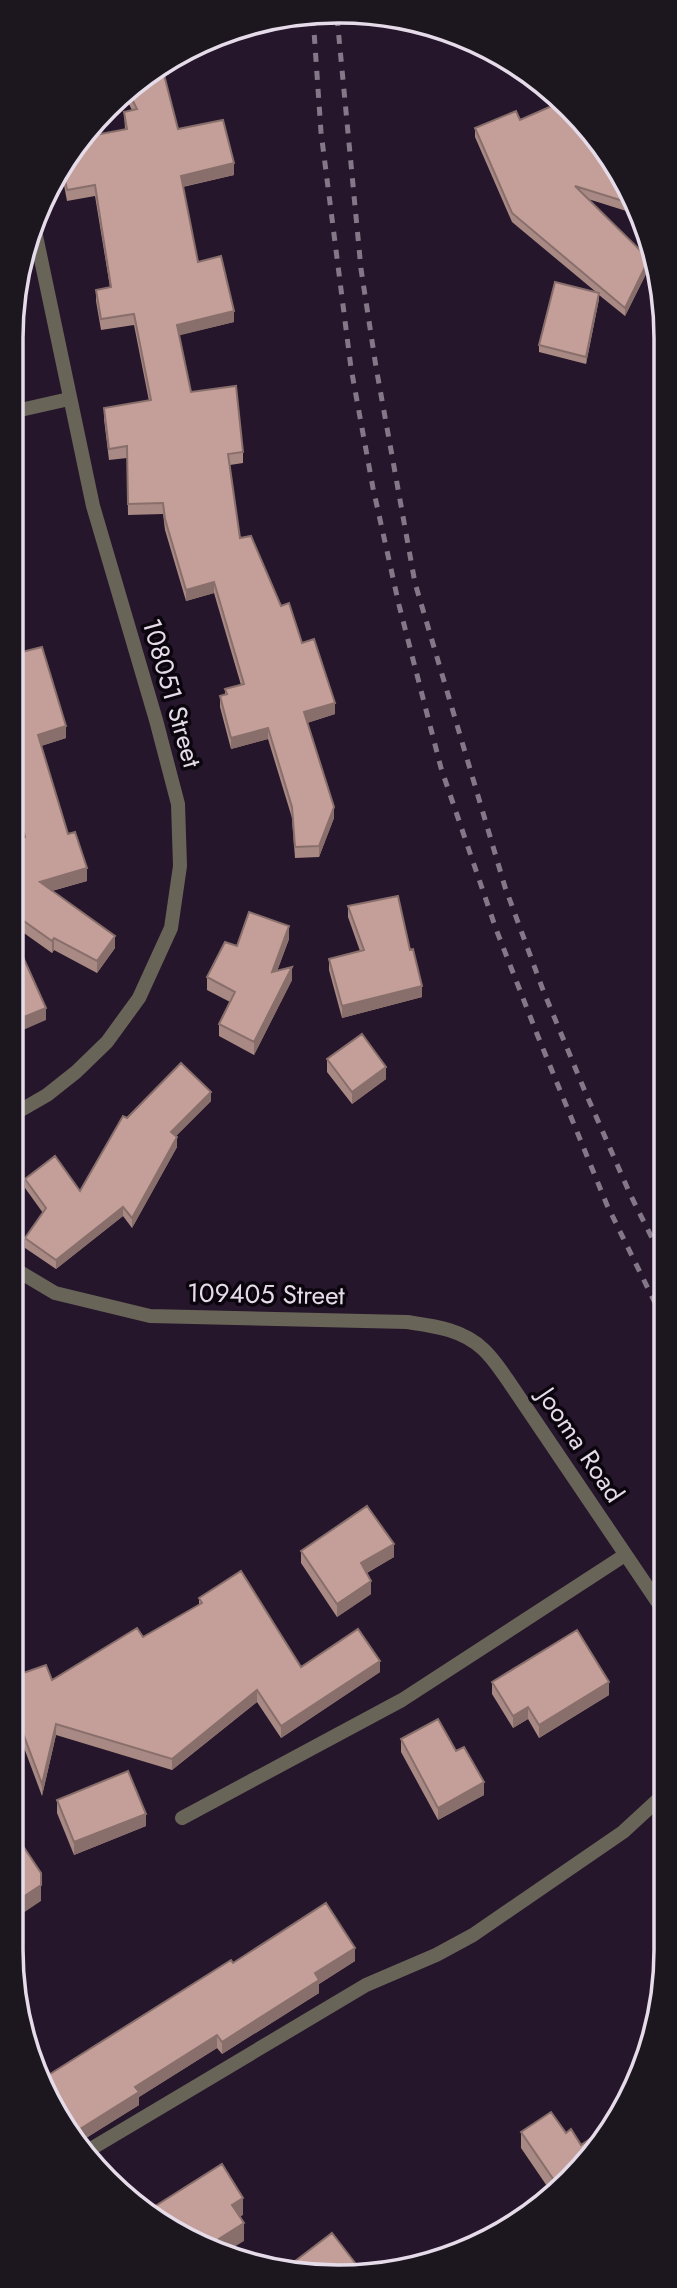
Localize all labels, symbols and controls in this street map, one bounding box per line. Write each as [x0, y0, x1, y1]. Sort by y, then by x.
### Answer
street label: 108051 Street [133, 614, 212, 773]
street label: 109405 Street [187, 1274, 346, 1314]
street label: Jooma Road [527, 1377, 633, 1510]

